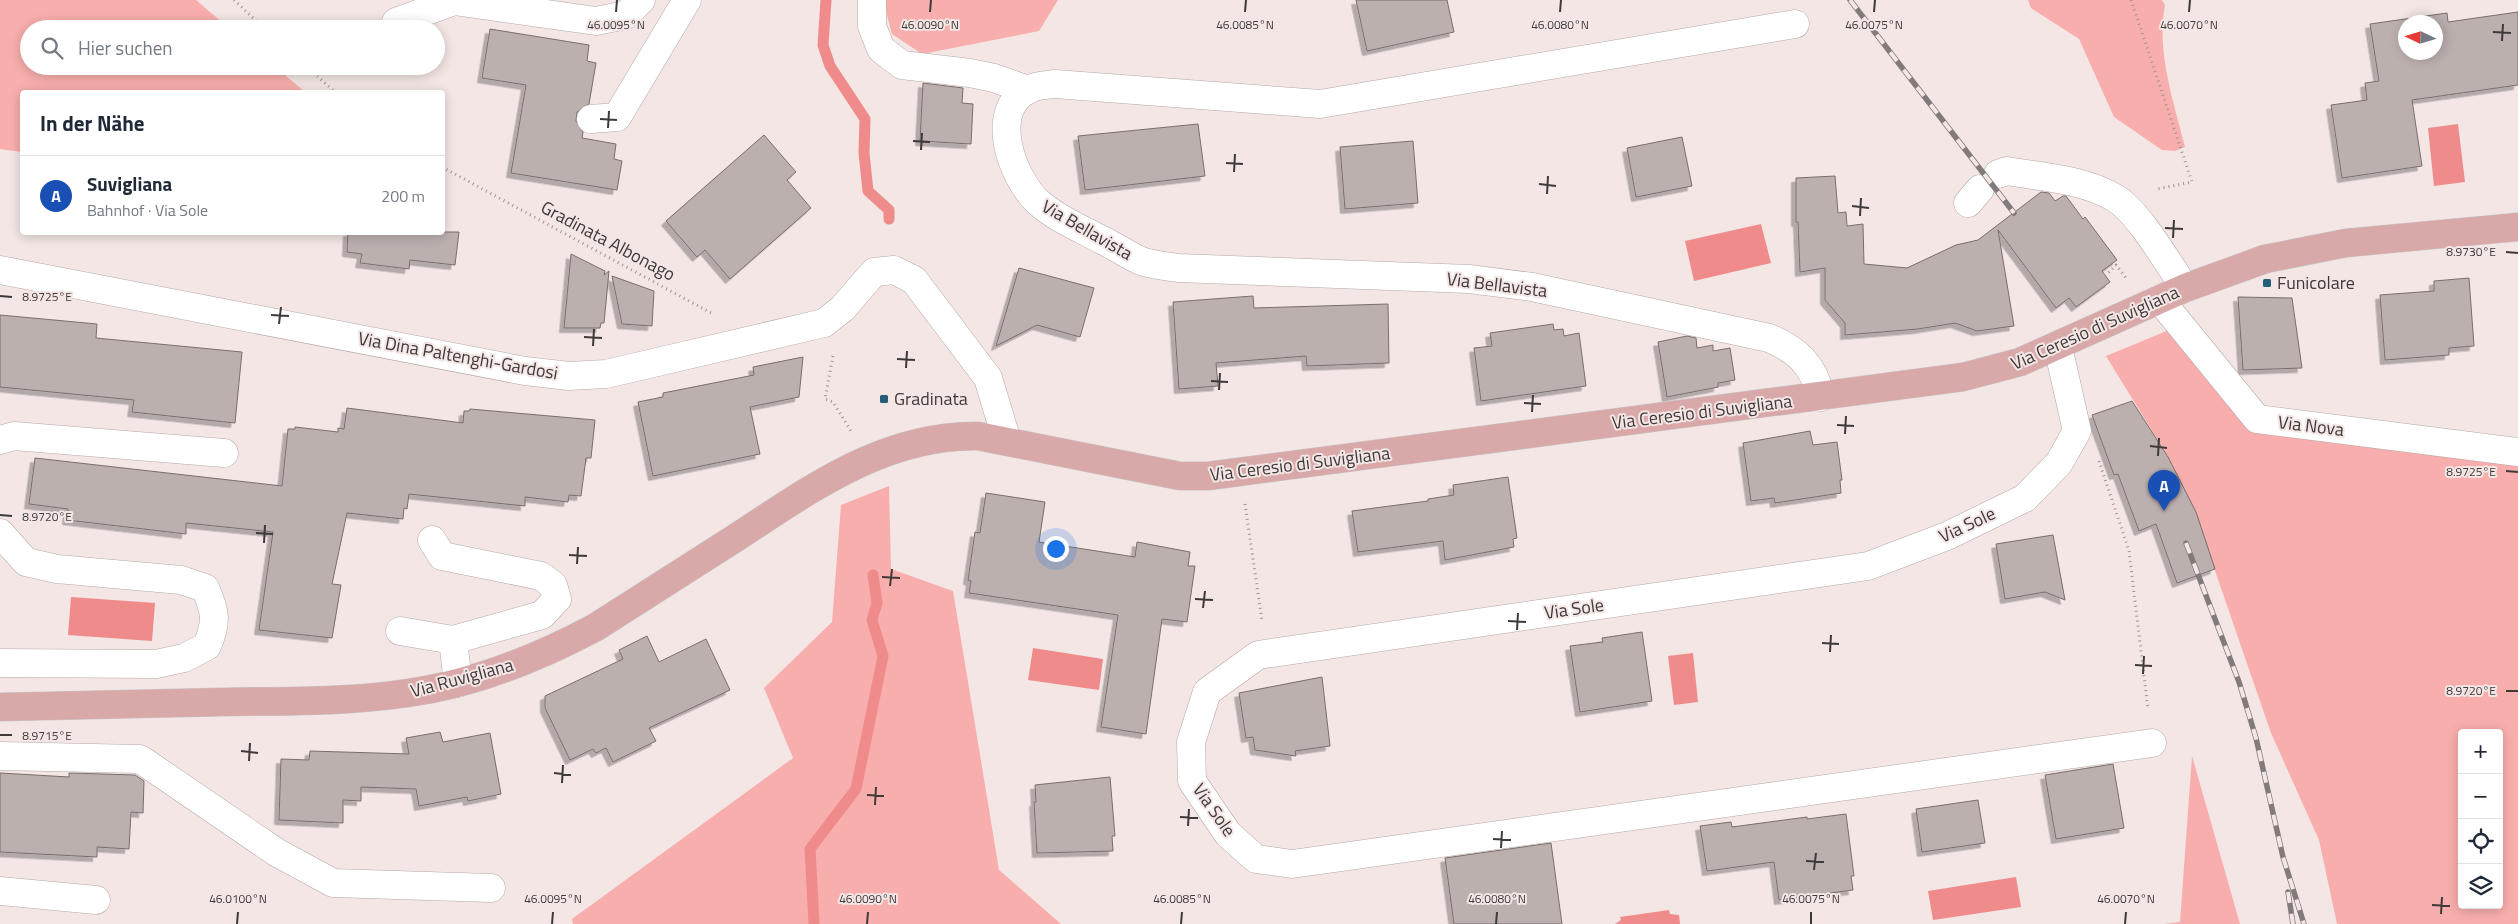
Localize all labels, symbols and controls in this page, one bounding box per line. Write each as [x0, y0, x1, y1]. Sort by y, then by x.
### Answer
text: 46.0095°N [587, 15, 645, 34]
text: 46.0090°N [901, 15, 959, 34]
text: 46.0085°N [1216, 15, 1274, 34]
text: 46.0080°N [1531, 15, 1589, 34]
text: 46.0075°N [1845, 15, 1903, 34]
text: 46.0070°N [2160, 15, 2218, 34]
north arrow [2398, 15, 2443, 60]
search box [20, 20, 445, 75]
text: Hier suchen [78, 33, 173, 62]
icon: search [38, 34, 66, 62]
text: In der Nähe [40, 107, 145, 139]
text: Suvigliana [87, 169, 172, 198]
text: A [51, 184, 61, 208]
text: 200 m [381, 184, 425, 208]
street label: Via Bellavista [1037, 193, 1138, 267]
street label: Gradinata Albonago [536, 194, 680, 287]
text: Bahnhof · Via Sole [87, 198, 208, 222]
text: 8.9730°E [2446, 242, 2496, 261]
street label: Via Bellavista [1445, 265, 1549, 304]
place label: Funicolare [2277, 269, 2355, 296]
marker: Funicolare [2261, 277, 2273, 289]
street label: Via Ceresio di Suvigliana [2006, 278, 2183, 377]
text: 8.9725°E [22, 287, 72, 306]
street label: Via Dina Paltenghi-Gardosi [356, 325, 560, 386]
place label: Gradinata [894, 385, 968, 412]
street label: Via Ceresio di Suvigliana [1610, 387, 1794, 436]
marker: Gradinata [878, 393, 890, 405]
street label: Via Nova [2276, 408, 2346, 443]
street label: Via Ceresio di Suvigliana [1208, 439, 1392, 488]
text: 8.9725°E [2446, 462, 2496, 481]
pin: A [2148, 470, 2180, 511]
street label: Via Sole [1934, 500, 2000, 549]
text: 8.9720°E [22, 507, 72, 526]
your location [1043, 536, 1069, 562]
street label: Via Sole [1542, 591, 1605, 626]
street label: Via Ruvigliana [407, 651, 516, 704]
text: 8.9720°E [2446, 681, 2496, 700]
text: 8.9715°E [22, 726, 72, 745]
map controls [2458, 729, 2503, 909]
button: + [2458, 729, 2503, 774]
button: − [2458, 774, 2503, 819]
street label: Via Sole [1186, 777, 1243, 842]
button: locate [2458, 819, 2503, 864]
button: layers [2458, 864, 2503, 909]
text: 46.0100°N [209, 889, 267, 908]
text: 46.0095°N [524, 889, 582, 908]
text: 46.0090°N [839, 889, 897, 908]
text: 46.0085°N [1153, 889, 1211, 908]
text: 46.0080°N [1468, 889, 1526, 908]
text: 46.0075°N [1782, 889, 1840, 908]
text: 46.0070°N [2097, 889, 2155, 908]

